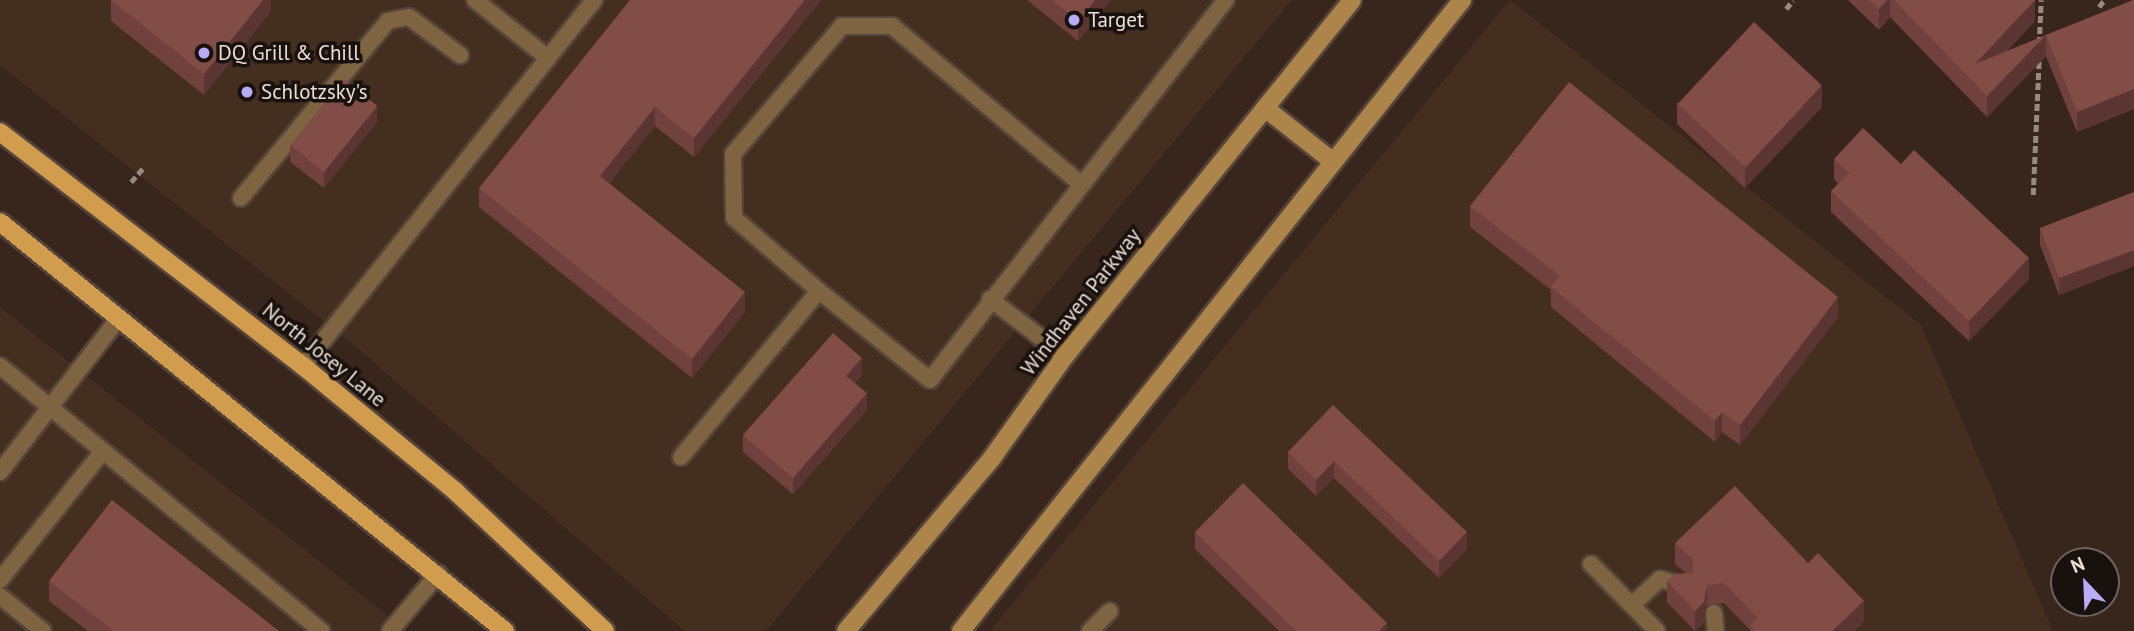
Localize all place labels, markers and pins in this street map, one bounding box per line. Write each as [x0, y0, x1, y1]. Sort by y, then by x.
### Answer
place label: Target [1088, 7, 1144, 33]
marker: Target [1066, 12, 1082, 28]
place label: DQ Grill & Chill [218, 40, 359, 66]
marker: DQ Grill & Chill [196, 45, 212, 61]
place label: Schlotzsky's [261, 79, 368, 105]
marker: Schlotzsky's [239, 84, 255, 100]

